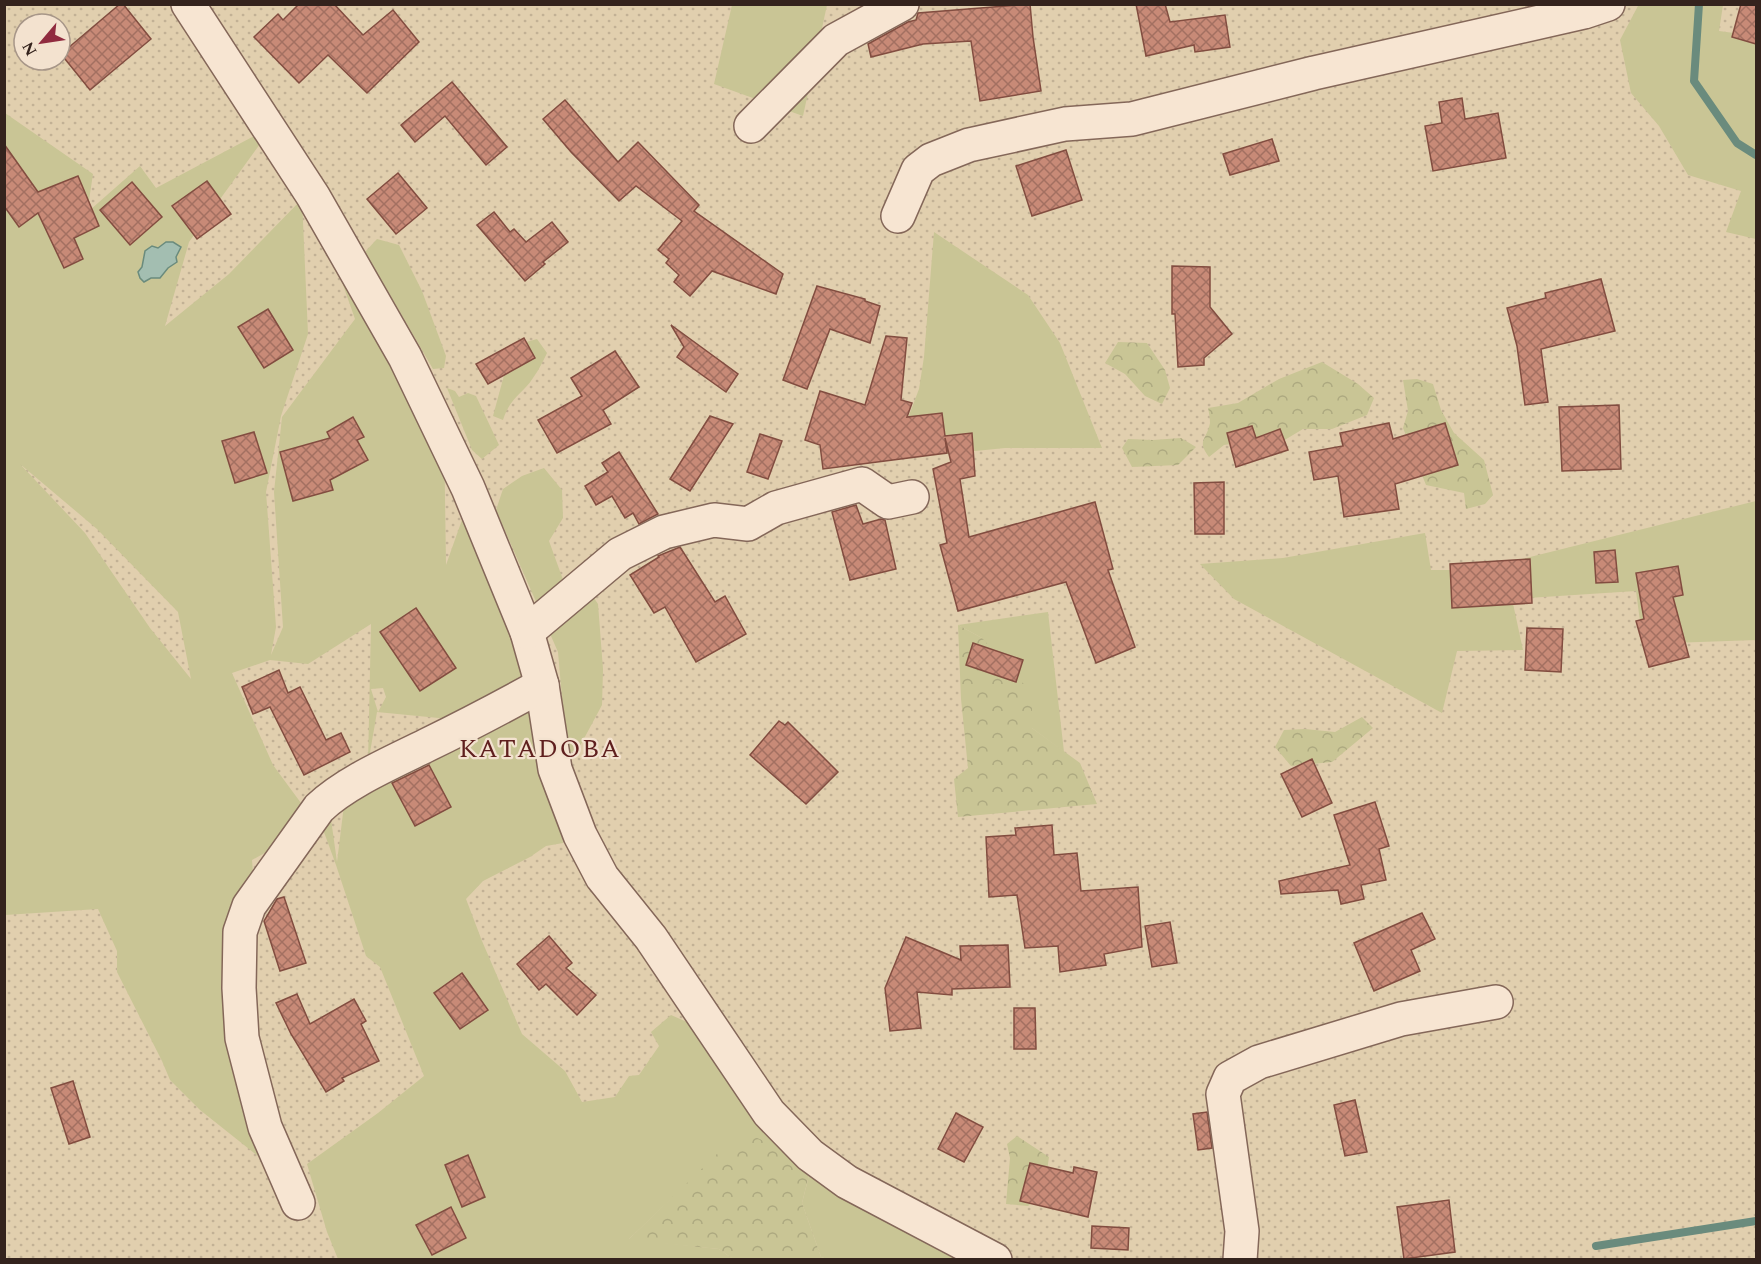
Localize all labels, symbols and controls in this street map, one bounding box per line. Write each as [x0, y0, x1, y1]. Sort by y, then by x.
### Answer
north arrow [12, 12, 72, 72]
text: N [16, 37, 43, 60]
district label: KATADOBA [459, 729, 621, 769]

